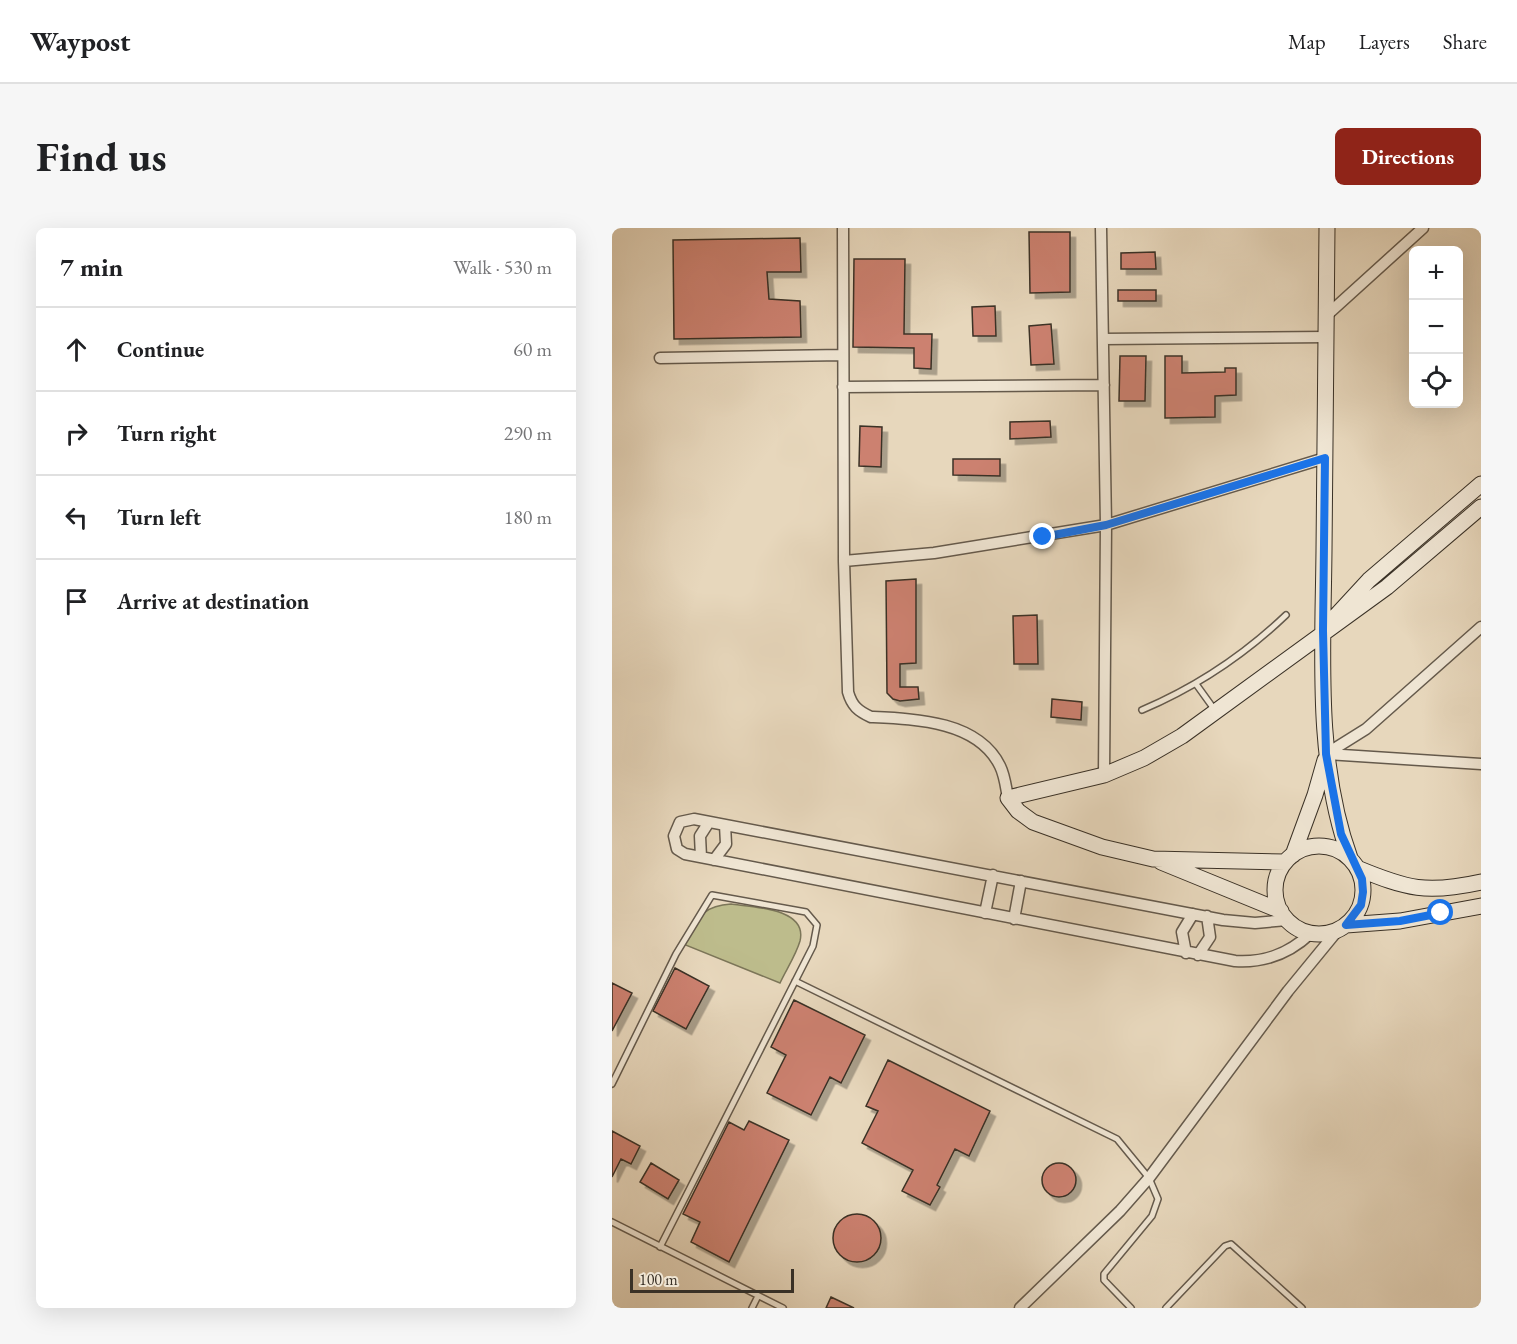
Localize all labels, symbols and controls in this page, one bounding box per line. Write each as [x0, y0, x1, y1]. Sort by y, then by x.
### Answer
text: Waypost [30, 23, 131, 59]
text: Map [1288, 28, 1326, 55]
text: Layers [1359, 28, 1410, 55]
text: Share [1443, 28, 1487, 55]
button: Directions [1335, 128, 1481, 185]
text: Find us [36, 129, 167, 184]
map controls [1409, 246, 1463, 408]
button: + [1409, 246, 1463, 300]
text: 7 min [60, 250, 123, 284]
text: Walk · 530 m [453, 254, 552, 280]
button: − [1409, 300, 1463, 354]
icon: ahead [60, 333, 93, 366]
text: Continue [117, 335, 204, 364]
text: 60 m [513, 336, 552, 362]
button: locate [1409, 354, 1463, 408]
icon: right [60, 417, 93, 450]
text: Turn right [117, 419, 216, 448]
text: 290 m [504, 420, 552, 446]
icon: left [60, 501, 93, 534]
text: Turn left [117, 503, 201, 532]
text: 180 m [504, 504, 552, 530]
route end [1029, 523, 1055, 549]
icon: arrive [60, 585, 93, 618]
text: Arrive at destination [117, 587, 309, 616]
route start [1427, 899, 1453, 925]
scale bar [630, 1266, 794, 1294]
text: 100 m [639, 1269, 678, 1290]

